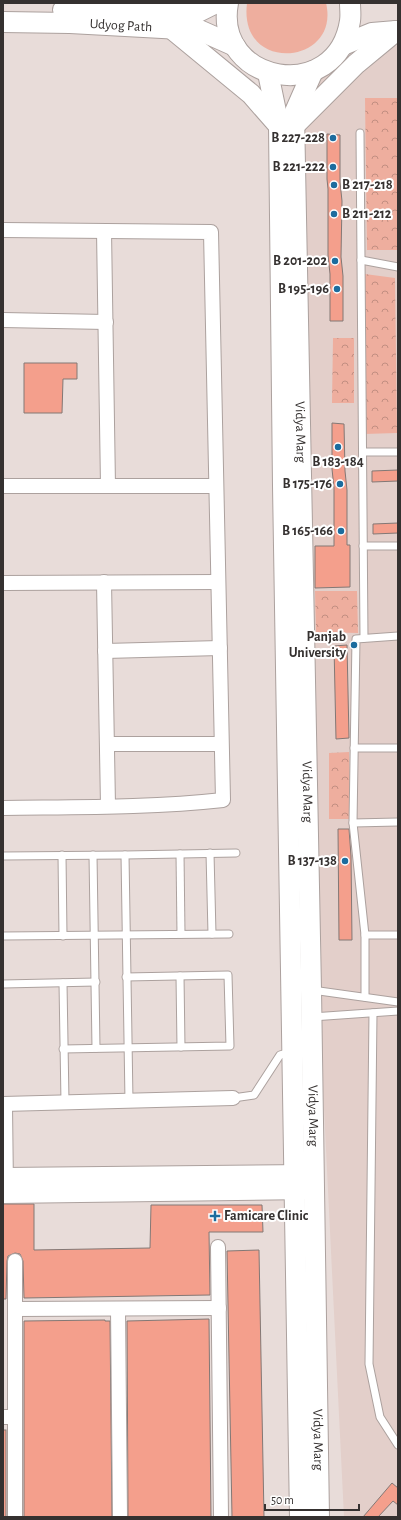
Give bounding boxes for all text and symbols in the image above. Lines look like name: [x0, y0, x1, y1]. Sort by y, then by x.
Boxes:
street label: Udyog Path: [89, 17, 153, 34]
place label: B 227-228: [271, 131, 325, 145]
marker: B 227-228: [328, 133, 338, 143]
place label: B 221-222: [273, 160, 325, 174]
marker: B 221-222: [328, 162, 338, 172]
place label: B 217-218: [342, 178, 393, 192]
marker: B 217-218: [329, 180, 339, 190]
place label: B 211-212: [342, 207, 392, 221]
marker: B 211-212: [329, 209, 339, 219]
place label: B 201-202: [273, 254, 327, 268]
marker: B 201-202: [330, 256, 340, 266]
place label: B 195-196: [278, 282, 329, 296]
marker: B 195-196: [332, 284, 342, 294]
street label: Vidya Marg: [293, 401, 308, 463]
marker: B 183-184: [333, 442, 343, 452]
place label: B 183-184: [312, 455, 364, 469]
place label: B 175-176: [283, 477, 332, 491]
marker: B 175-176: [335, 479, 345, 489]
place label: B 165-166: [282, 524, 333, 538]
marker: B 165-166: [336, 526, 346, 536]
place label: Panjab University: [289, 630, 347, 660]
marker: Panjab University: [349, 640, 359, 650]
street label: Vidya Marg: [300, 761, 315, 823]
place label: B 137-138: [287, 854, 337, 868]
marker: B 137-138: [340, 856, 350, 866]
street label: Vidya Marg: [305, 1085, 320, 1147]
place label: Famicare Clinic: [224, 1209, 309, 1223]
marker: Famicare Clinic: [209, 1210, 221, 1222]
street label: Vidya Marg: [310, 1409, 325, 1471]
scale bar: [265, 1486, 359, 1512]
text: 50 m: [271, 1494, 294, 1506]

